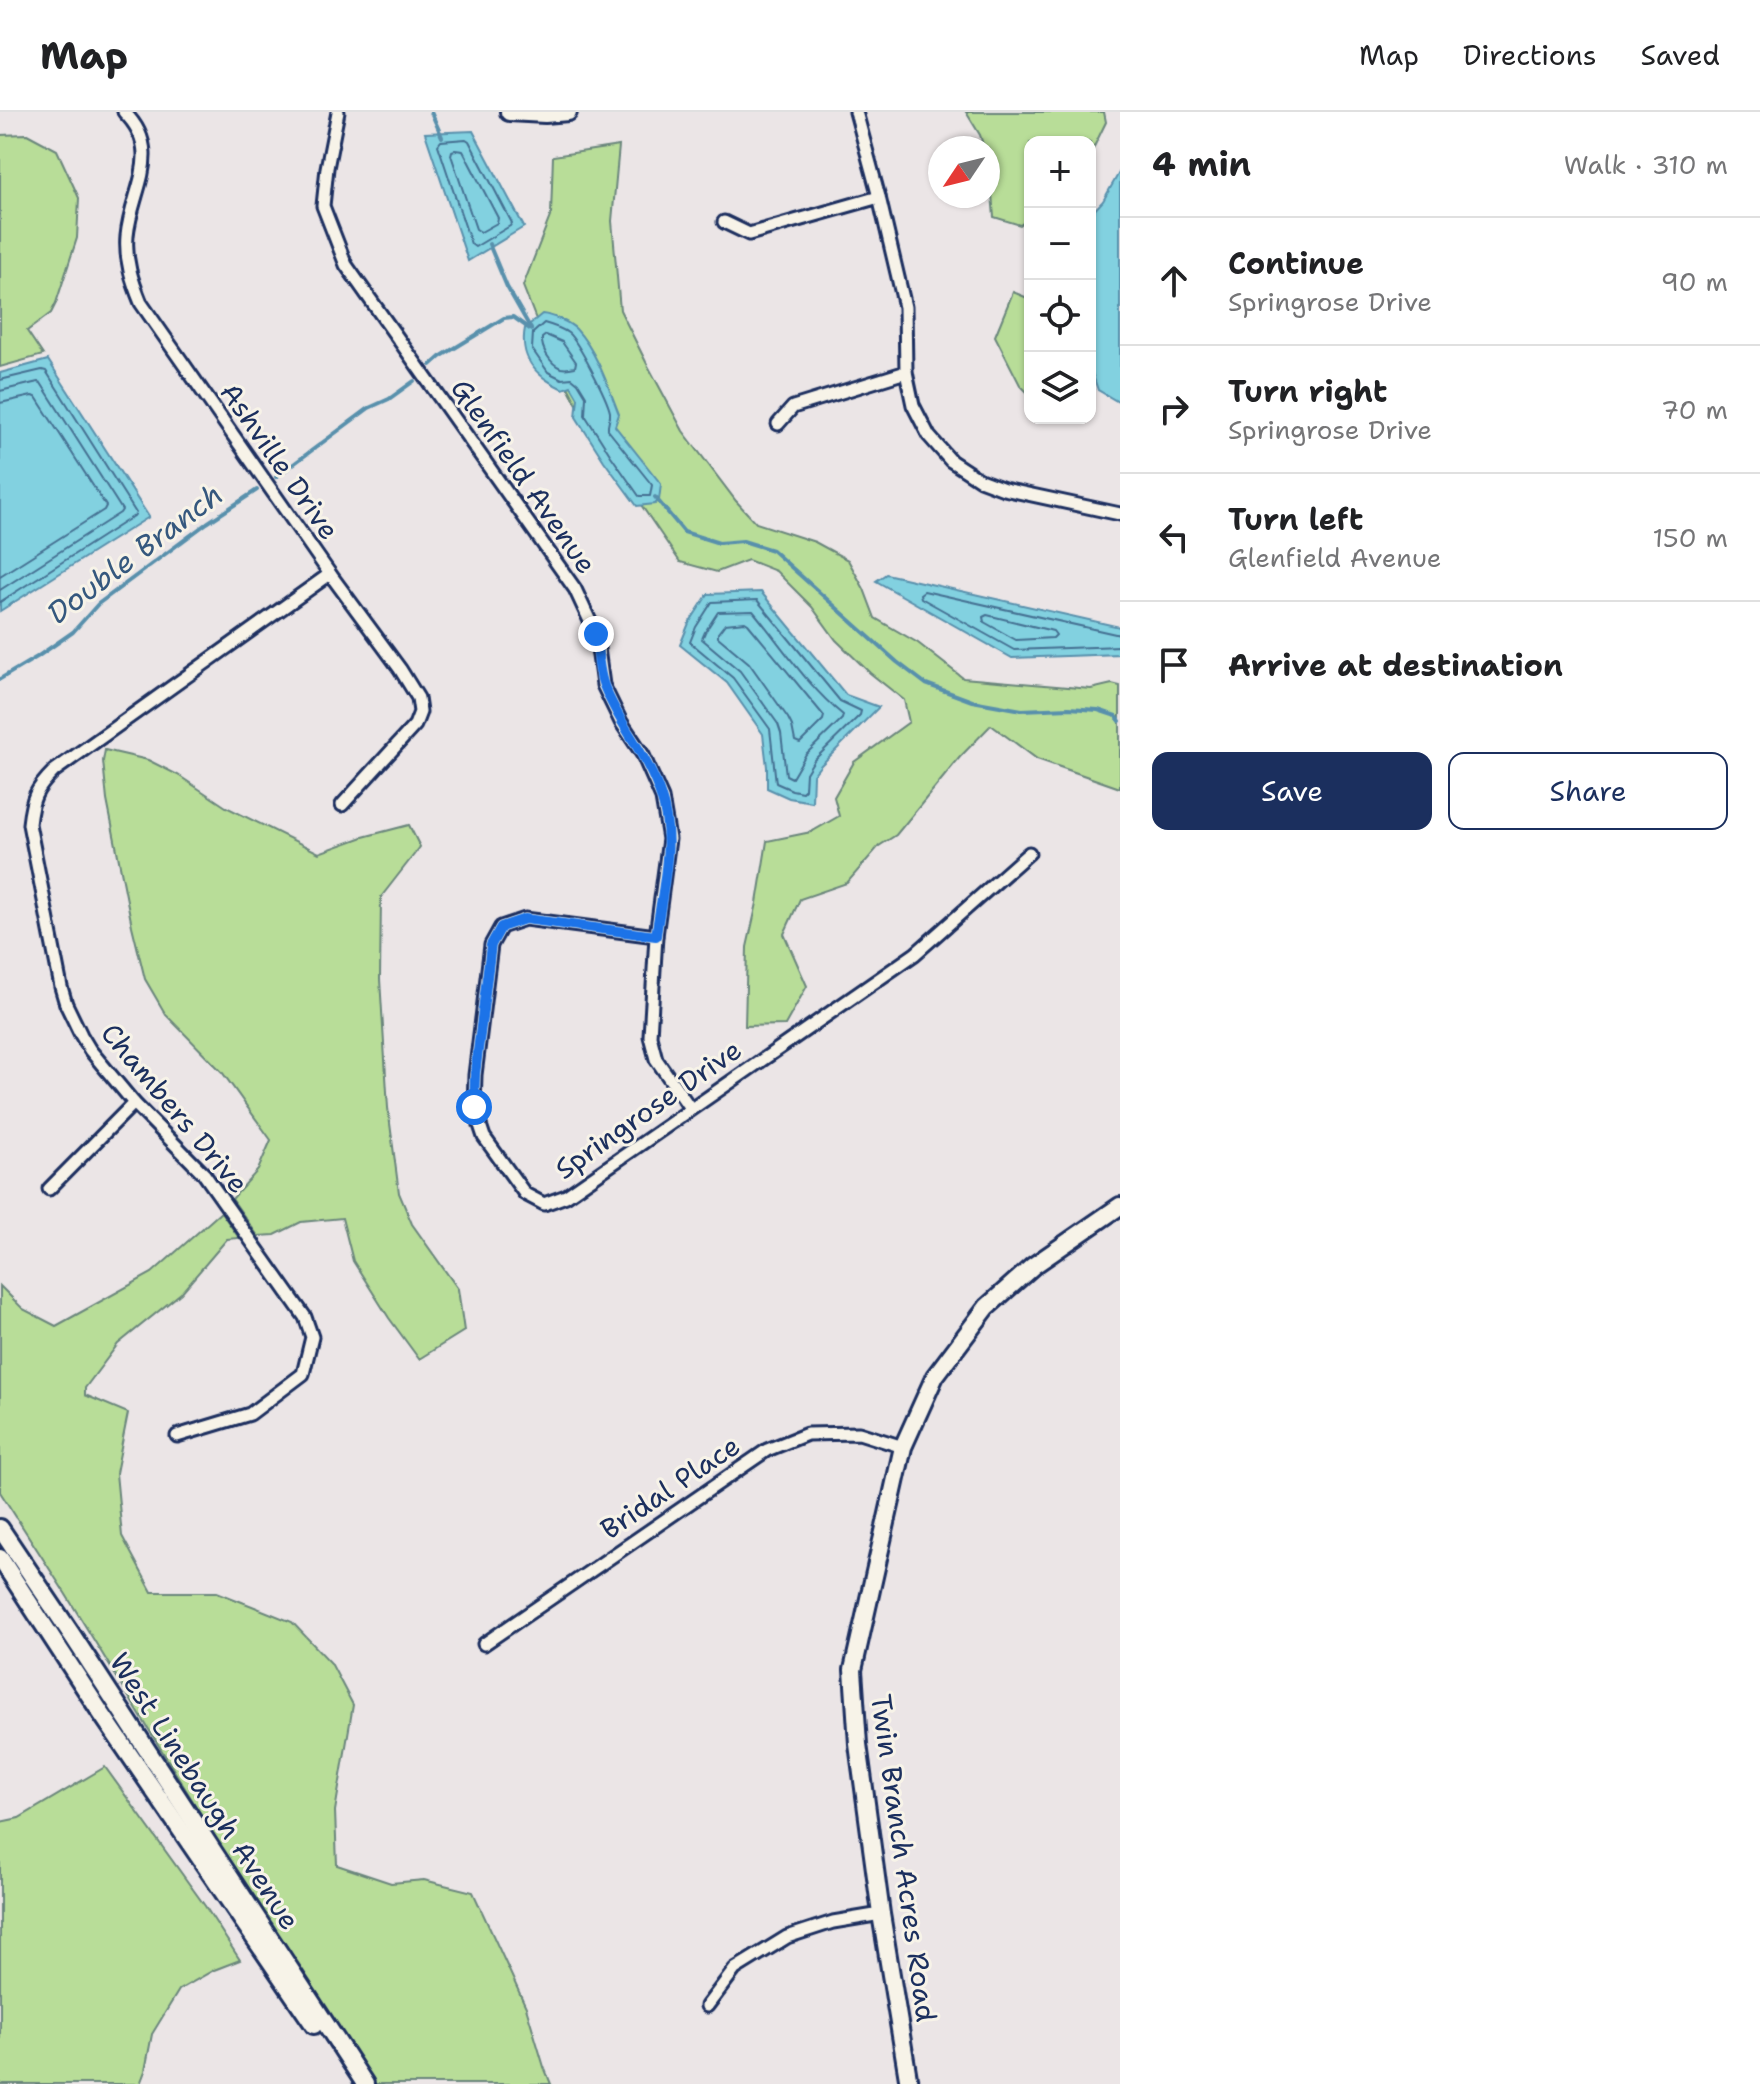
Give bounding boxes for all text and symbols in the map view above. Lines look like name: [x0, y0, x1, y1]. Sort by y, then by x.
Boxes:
text: Map: [40, 30, 128, 81]
text: Map: [1359, 36, 1419, 74]
text: Directions: [1463, 36, 1597, 74]
text: Saved: [1641, 36, 1720, 74]
north arrow: [928, 136, 1000, 208]
map controls: [1024, 136, 1096, 424]
button: +: [1024, 136, 1096, 208]
text: 4 min: [1152, 141, 1251, 187]
text: Walk · 310 m: [1564, 147, 1728, 182]
button: −: [1024, 208, 1096, 280]
text: Continue: [1228, 243, 1364, 284]
icon: ahead: [1152, 259, 1196, 303]
text: 90 m: [1661, 264, 1728, 299]
button: locate: [1024, 280, 1096, 352]
text: Springrose Drive: [1228, 284, 1432, 319]
button: layers: [1024, 352, 1096, 424]
street label: Glenfield Avenue: [442, 371, 606, 581]
text: Turn right: [1228, 371, 1387, 412]
street label: Ashville Drive: [212, 375, 348, 547]
icon: right: [1152, 387, 1196, 431]
text: 70 m: [1661, 392, 1728, 427]
text: Springrose Drive: [1228, 412, 1432, 447]
water label: Double Branch: [38, 474, 231, 633]
text: Turn left: [1228, 499, 1363, 540]
icon: left: [1152, 515, 1196, 559]
text: 150 m: [1652, 520, 1728, 555]
text: Glenfield Avenue: [1228, 540, 1442, 575]
route end: [578, 616, 614, 652]
icon: arrive: [1152, 643, 1196, 687]
text: Arrive at destination: [1228, 645, 1563, 686]
button: Save: [1152, 752, 1432, 830]
button: Share: [1448, 752, 1728, 830]
street label: Chambers Drive: [93, 1015, 257, 1201]
street label: Springrose Drive: [547, 1030, 749, 1188]
route start: [456, 1089, 492, 1125]
street label: Bridal Place: [593, 1426, 747, 1548]
street label: West Linebaugh Avenue: [101, 1645, 309, 1937]
street label: Twin Branch Acres Road: [862, 1692, 946, 2024]

